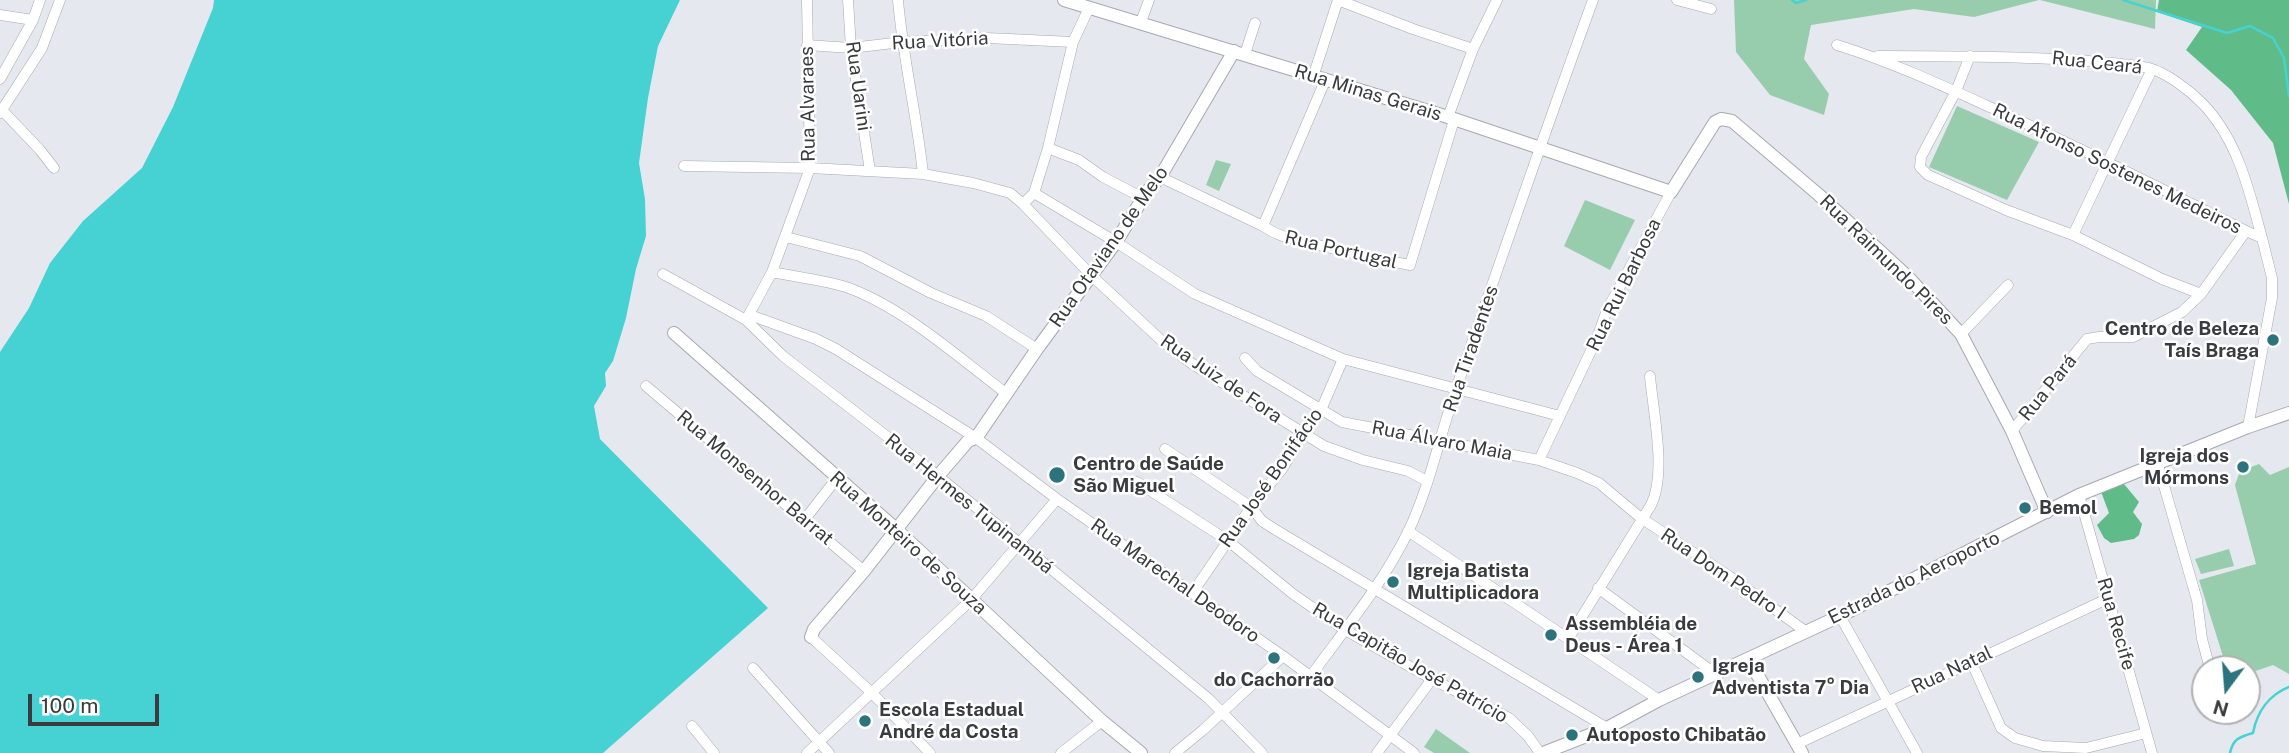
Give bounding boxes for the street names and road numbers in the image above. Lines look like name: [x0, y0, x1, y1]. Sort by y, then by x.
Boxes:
street label: Rua Vitória: [891, 27, 989, 55]
street label: Rua Uarini: [840, 40, 876, 132]
street label: Rua Alvaraes: [796, 46, 820, 162]
street label: Rua Ceará: [2051, 47, 2143, 79]
street label: Rua Minas Gerais: [1292, 60, 1444, 126]
street label: Rua Afonso Sostenes Medeiros: [1989, 99, 2245, 239]
street label: Rua Otaviano de Melo: [1045, 162, 1173, 332]
street label: Rua Raimundo Pires: [1815, 190, 1957, 330]
street label: Rua Rui Barbosa: [1582, 215, 1666, 355]
street label: Rua Portugal: [1283, 226, 1399, 274]
street label: Rua Tiradentes: [1439, 283, 1503, 415]
street label: Rua Juiz de Fora: [1156, 330, 1286, 428]
street label: Rua Pará: [2014, 350, 2082, 426]
street label: Rua José Bonifácio: [1214, 404, 1328, 552]
street label: Rua Monsenhor Barrat: [672, 406, 838, 550]
street label: Rua Álvaro Maia: [1370, 416, 1514, 466]
street label: Rua Hermes Tupinambá: [880, 429, 1058, 579]
street label: Rua Monteiro de Souza: [825, 467, 991, 619]
street label: Rua Marechal Deodoro: [1086, 514, 1264, 648]
street label: Rua Dom Pedro I: [1656, 524, 1790, 624]
street label: Estrada do Aeroporto: [1824, 526, 2004, 630]
street label: Rua Recife: [2092, 575, 2140, 673]
street label: Rua Capitão José Patrício: [1308, 598, 1512, 728]
street label: Rua Natal: [1908, 641, 1996, 699]

